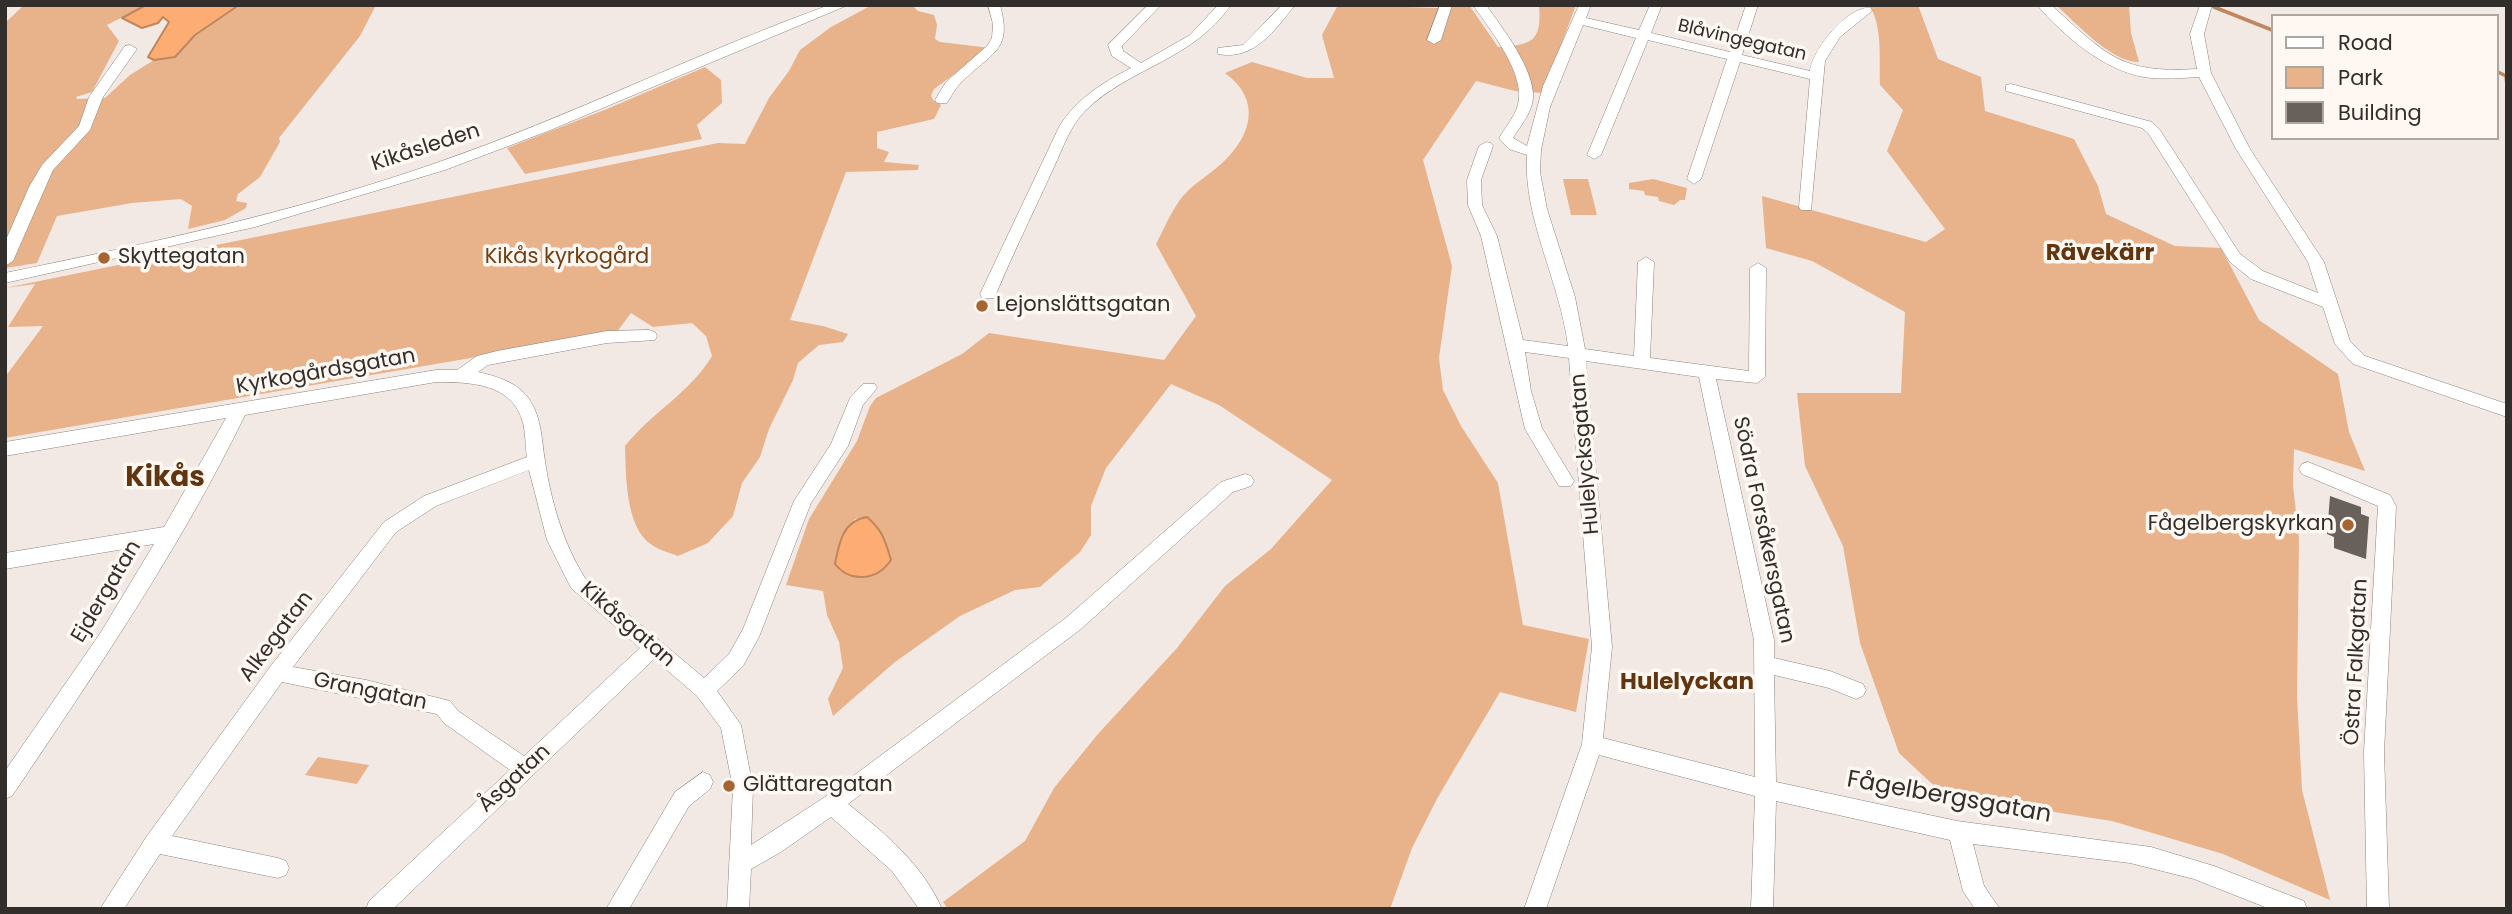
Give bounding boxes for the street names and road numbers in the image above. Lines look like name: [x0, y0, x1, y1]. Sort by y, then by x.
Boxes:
street label: Blåvingegatan: [1675, 16, 1809, 66]
street label: Kikåsleden: [369, 119, 483, 177]
street label: Kyrkogårdsgatan: [234, 344, 418, 400]
street label: Hulelycksgatan: [1566, 373, 1606, 535]
street label: Södra Forsåkersgatan: [1727, 414, 1799, 646]
street label: Ejdergatan: [67, 536, 147, 648]
street label: Kikåsgatan: [574, 577, 680, 673]
street label: Östra Falkgatan: [2340, 578, 2374, 746]
street label: Alkegatan: [235, 587, 319, 687]
street label: Grangatan: [311, 668, 429, 716]
street label: Åsgatan: [474, 740, 556, 818]
street label: Fågelbergsgatan: [1845, 766, 2053, 830]

